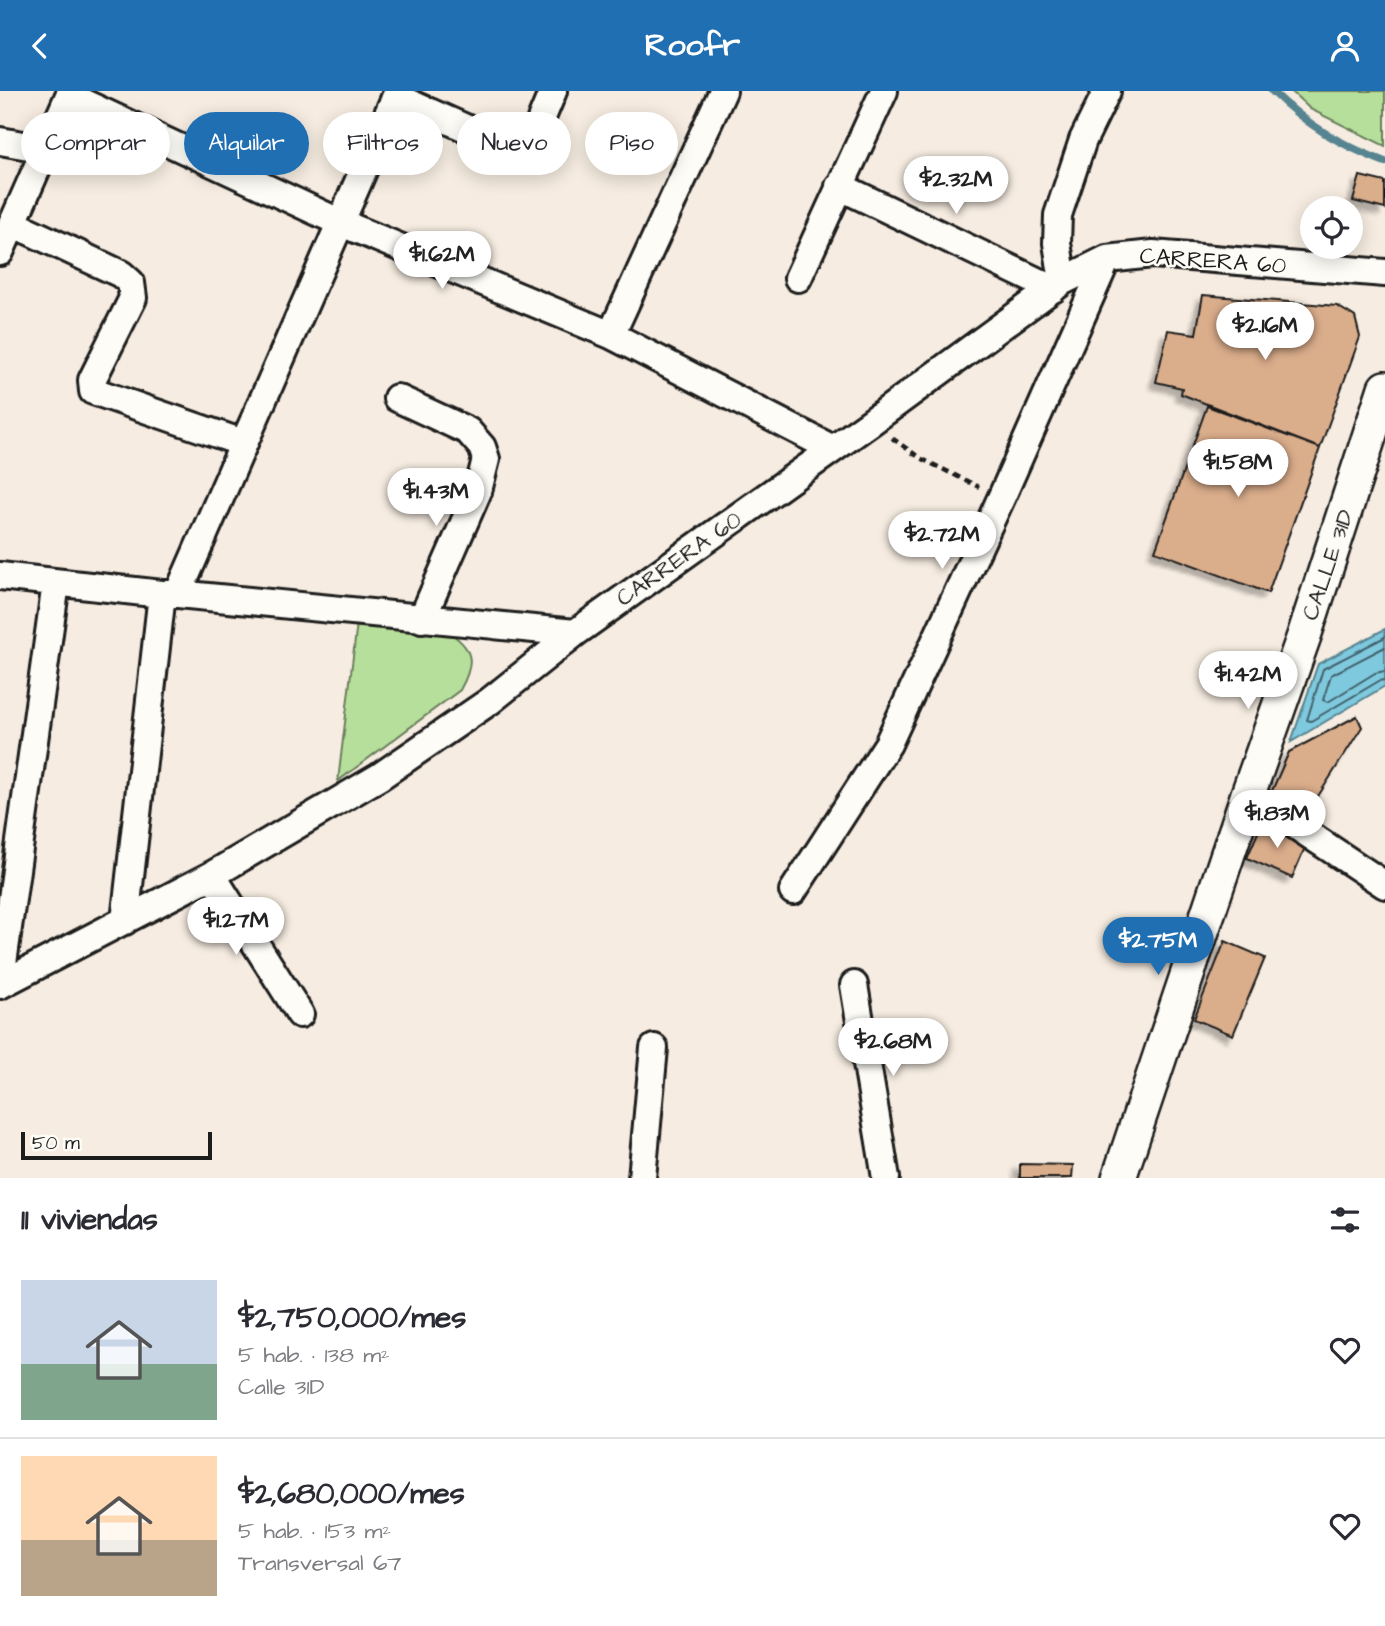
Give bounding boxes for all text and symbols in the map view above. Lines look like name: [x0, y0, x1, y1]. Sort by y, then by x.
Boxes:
text: Roofr: [645, 23, 740, 68]
icon: back: [21, 27, 59, 65]
icon: person: [1326, 27, 1364, 65]
chip: Comprar: [21, 112, 170, 175]
chip: Alquilar: [184, 112, 309, 175]
chip: Filtros: [323, 112, 443, 175]
chip: Nuevo: [457, 112, 571, 175]
chip: Piso: [585, 112, 678, 175]
pin: $2.32M: [899, 157, 1013, 216]
text: $2.32M: [919, 163, 993, 195]
map controls: [1300, 196, 1363, 259]
button: locate: [1300, 196, 1363, 259]
pin: $1.62M: [385, 231, 499, 291]
text: $1.62M: [409, 238, 475, 270]
street label: CARRERA 60: [1139, 240, 1287, 282]
pin: $2.16M: [1208, 303, 1322, 362]
text: $2.16M: [1232, 309, 1298, 341]
pin: $1.58M: [1181, 439, 1295, 499]
text: $1.58M: [1203, 446, 1273, 478]
pin: $1.43M: [379, 469, 493, 528]
text: $1.43M: [403, 475, 469, 507]
street label: CARRERA 60: [610, 504, 748, 614]
street label: CALLE 31D: [1294, 505, 1362, 625]
pin: $2.72M: [885, 511, 999, 571]
text: $2.72M: [904, 518, 980, 550]
pin: $1.42M: [1191, 651, 1305, 711]
text: $1.42M: [1215, 658, 1281, 690]
pin: $1.83M: [1220, 791, 1334, 850]
text: $1.83M: [1245, 797, 1309, 829]
pin: $1.27M: [179, 897, 293, 957]
text: $1.27M: [203, 904, 269, 936]
pin: $2.75M: [1101, 917, 1215, 977]
text: $2.75M: [1119, 924, 1197, 956]
pin: $2.68M: [836, 1019, 950, 1078]
text: $2.68M: [854, 1025, 932, 1057]
scale bar: [21, 1129, 212, 1161]
text: 50 m: [32, 1130, 80, 1157]
text: 11 viviendas: [21, 1199, 158, 1241]
icon: filters: [1326, 1201, 1364, 1239]
text: $2,750,000/mes: [238, 1297, 466, 1339]
icon: home: [77, 1308, 161, 1392]
icon: heart: [1326, 1331, 1364, 1369]
text: 5 hab. · 138 m²: [238, 1339, 390, 1371]
text: Calle 31D: [238, 1371, 324, 1403]
text: $2,680,000/mes: [238, 1473, 465, 1515]
icon: home: [77, 1484, 161, 1568]
icon: heart: [1326, 1507, 1364, 1545]
text: 5 hab. · 153 m²: [238, 1515, 391, 1547]
text: Transversal 67: [238, 1547, 401, 1579]

